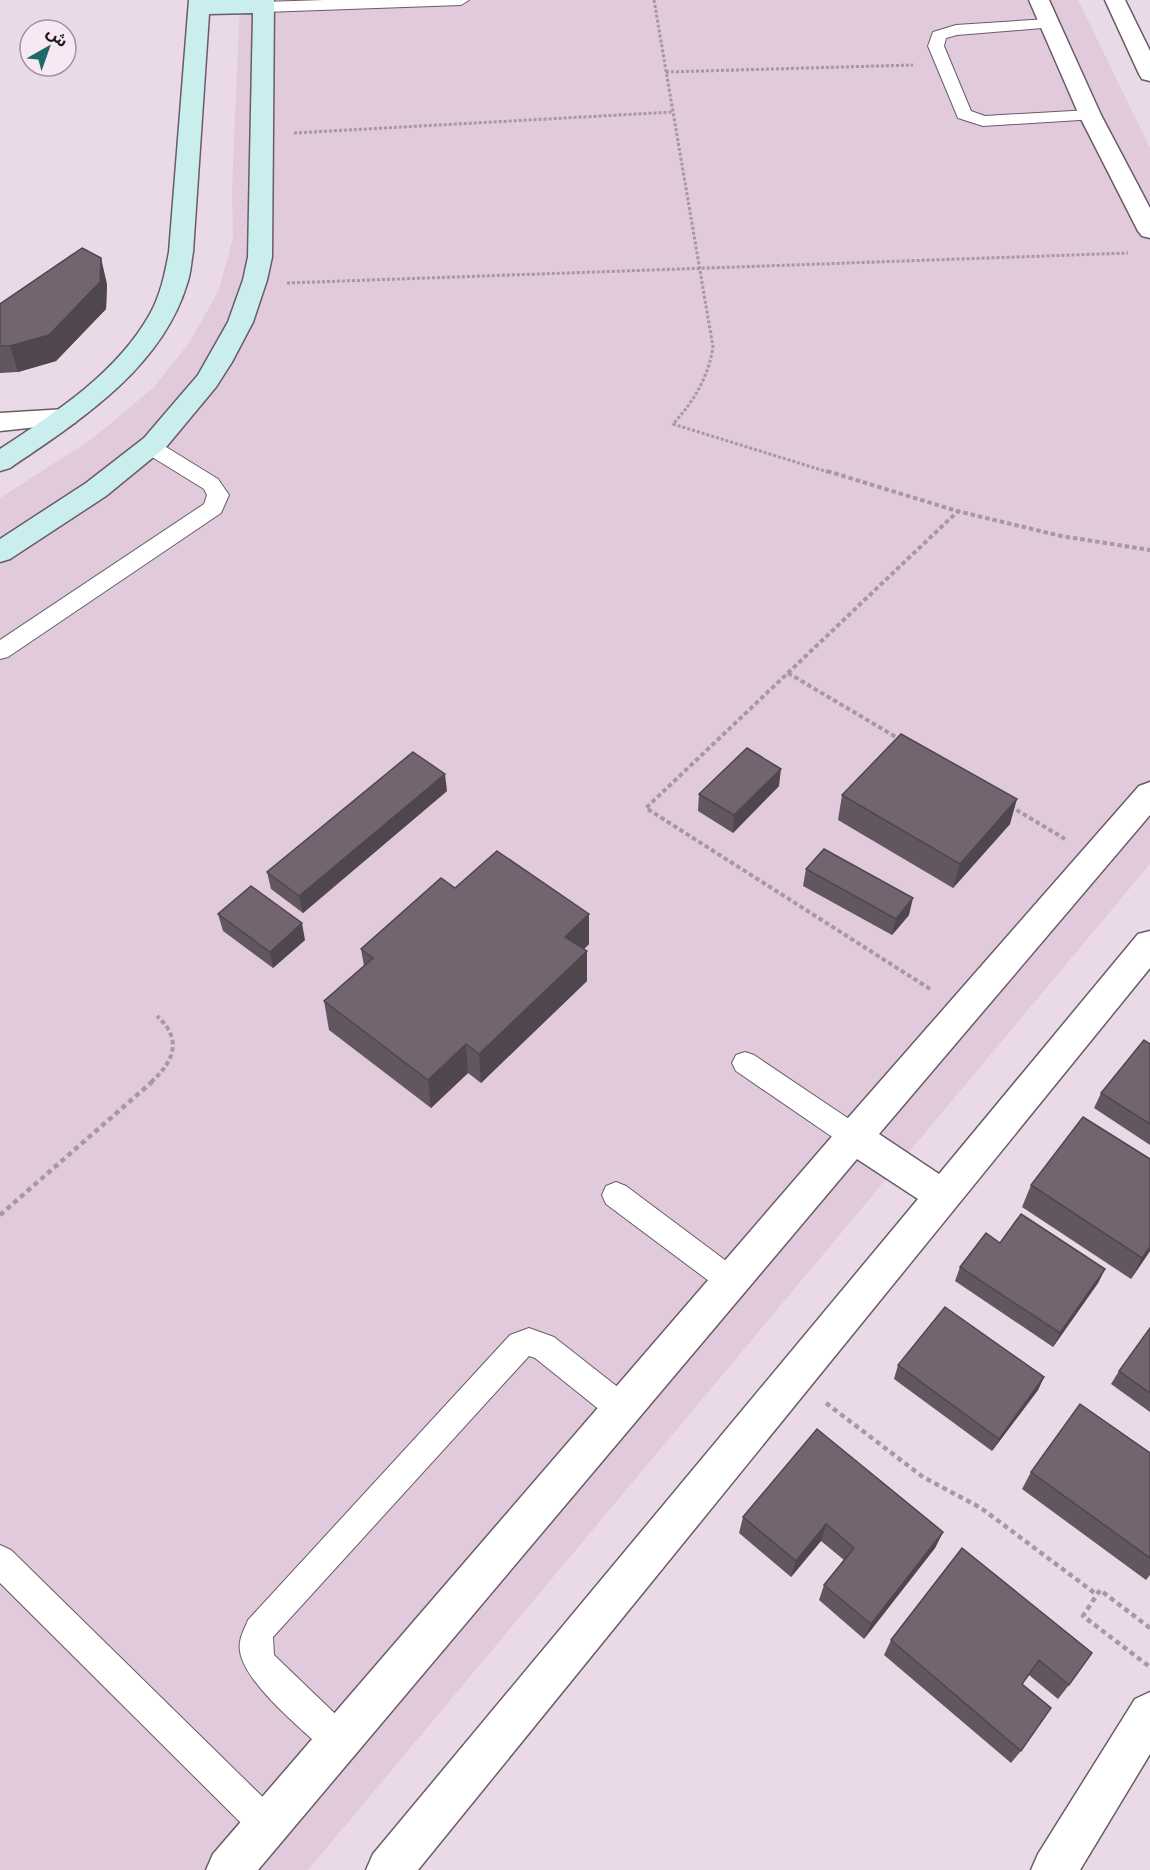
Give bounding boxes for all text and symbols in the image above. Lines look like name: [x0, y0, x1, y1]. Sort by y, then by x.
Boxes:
north arrow: [18, 18, 78, 78]
text: ش: [42, 20, 74, 53]

